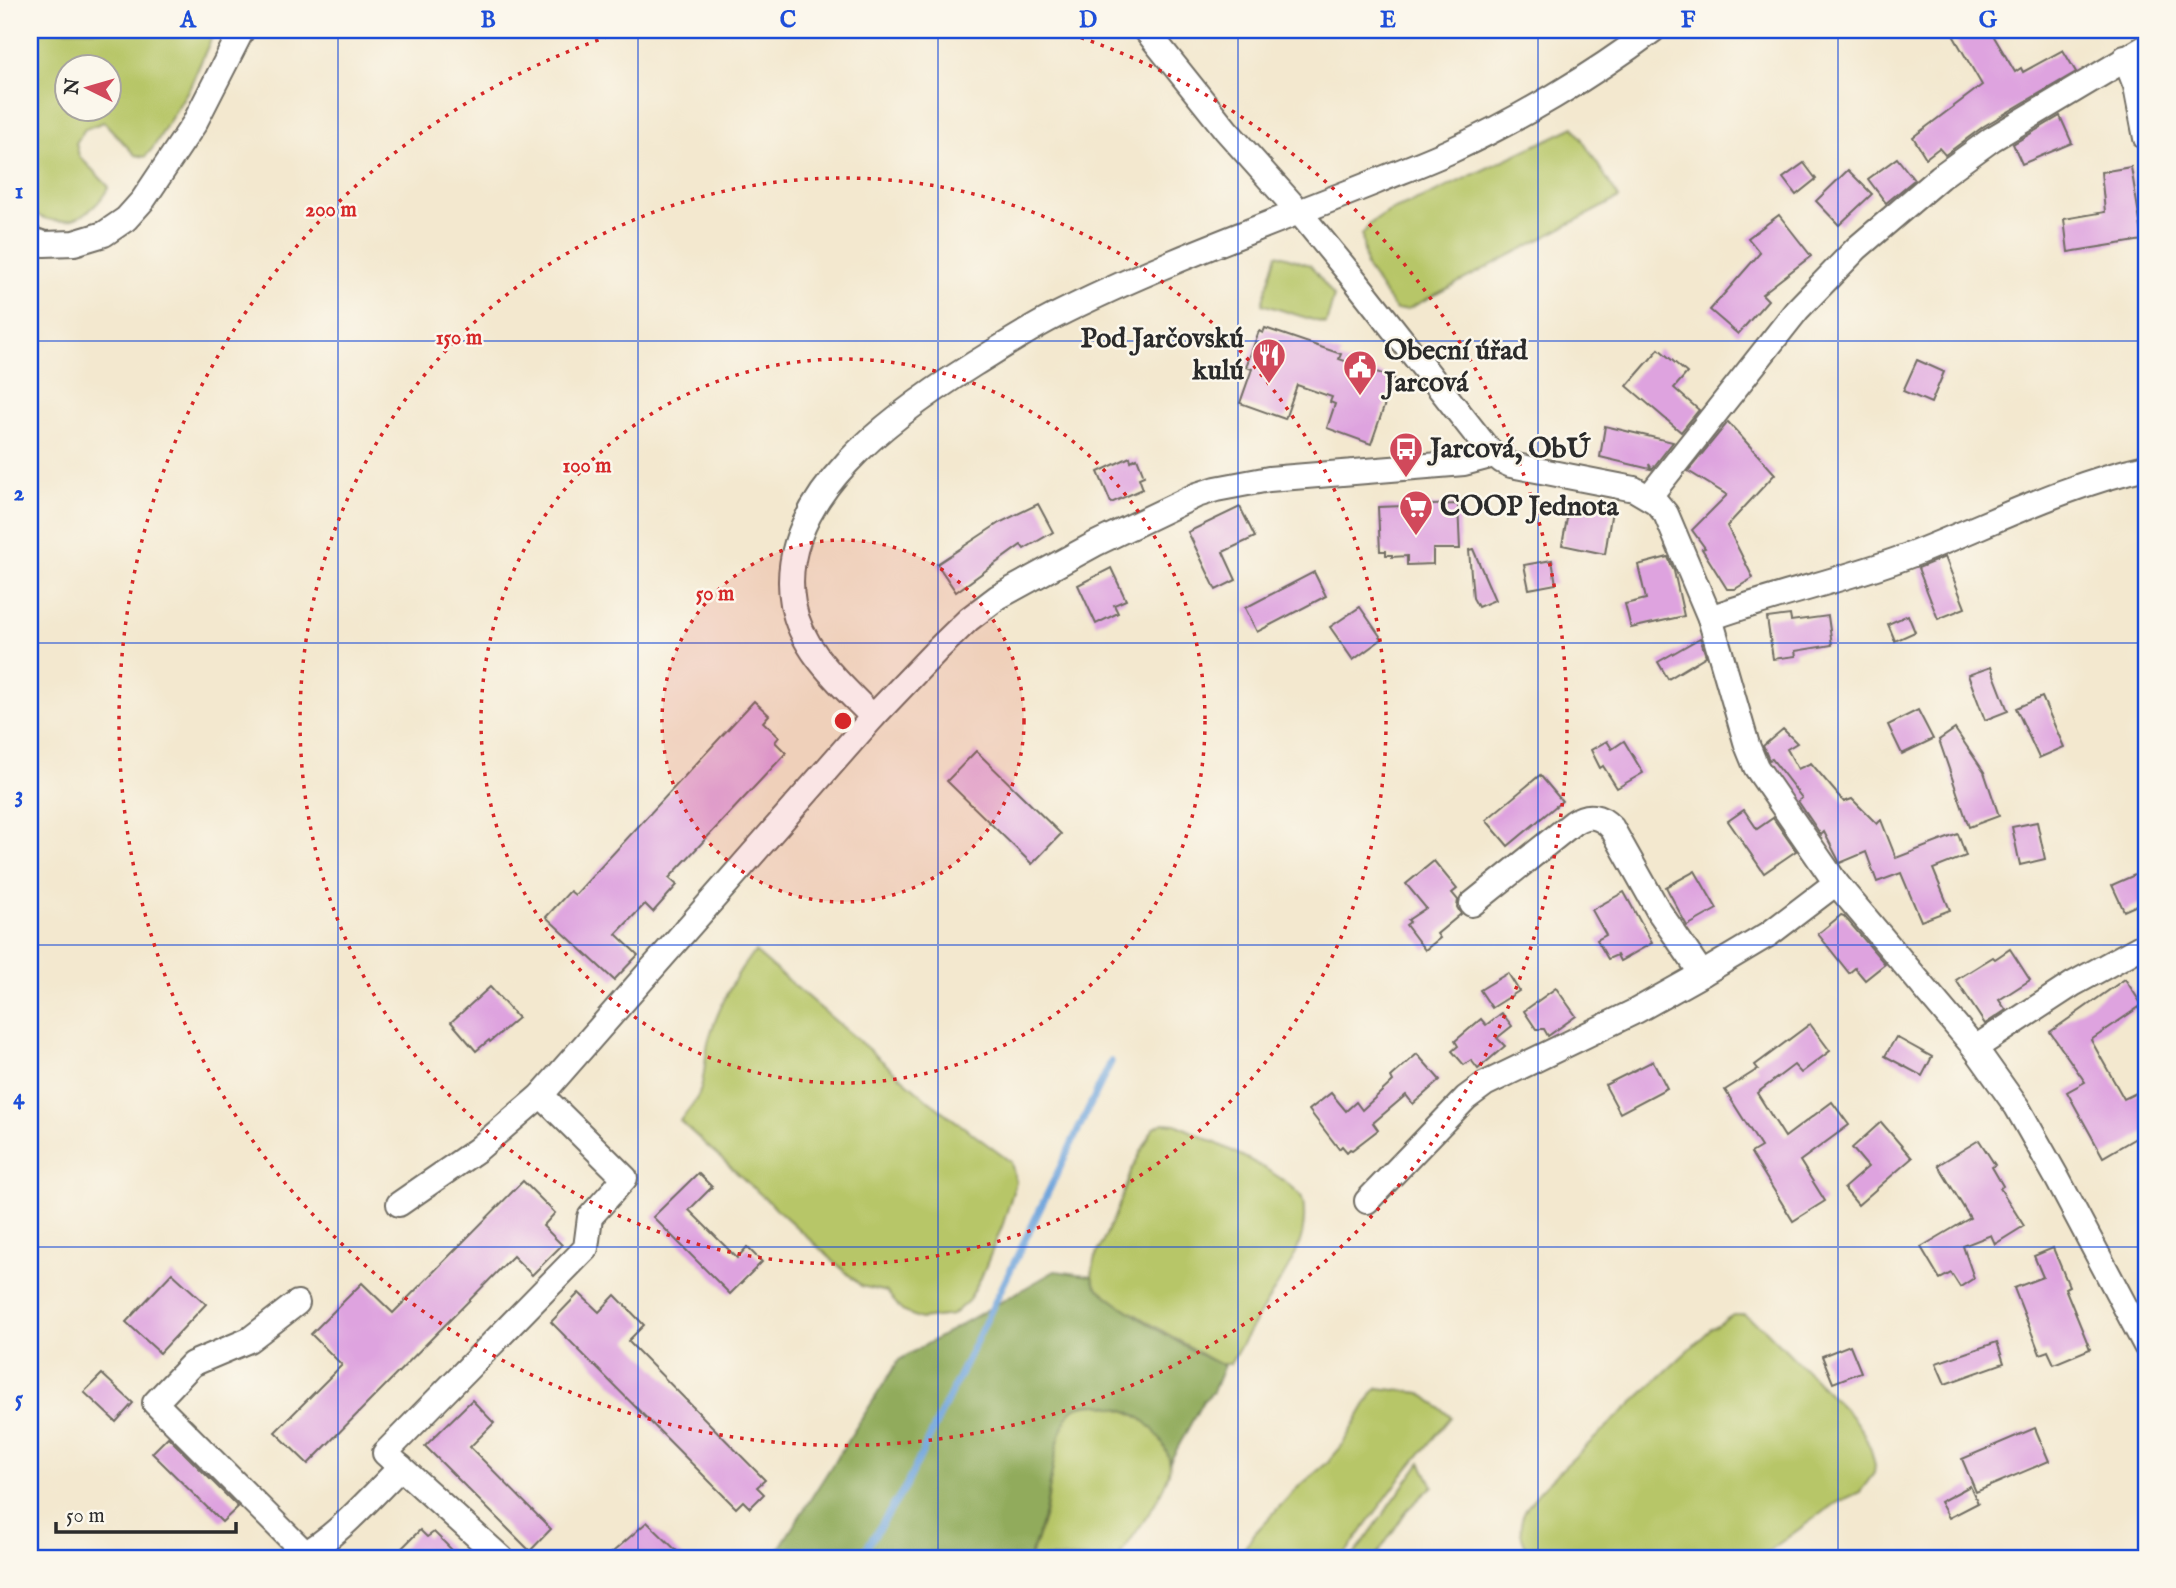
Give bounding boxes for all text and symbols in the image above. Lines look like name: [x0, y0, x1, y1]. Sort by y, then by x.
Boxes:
text: A: [179, 6, 197, 35]
text: B: [480, 6, 496, 35]
text: C: [780, 6, 797, 35]
text: D: [1079, 6, 1097, 35]
text: E: [1380, 6, 1396, 35]
text: F: [1681, 6, 1696, 35]
text: G: [1979, 6, 1998, 35]
north arrow: [52, 52, 122, 122]
text: N: [60, 77, 86, 97]
text: 1: [15, 177, 23, 206]
text: 200 m: [305, 197, 357, 224]
place label: Pod Jarčovskú kulú: [1081, 322, 1244, 389]
text: 150 m: [436, 325, 483, 352]
place label: Obecní úřad Jarcová: [1380, 334, 1528, 401]
restaurant icon: Pod Jarčovskú kulú: [1250, 336, 1288, 385]
public building icon: Obecní úřad Jarcová: [1341, 348, 1379, 397]
bus stop icon: Jarcová, ObÚ: [1387, 430, 1425, 479]
place label: Jarcová, ObÚ: [1426, 432, 1592, 467]
text: 100 m: [562, 453, 612, 480]
text: 2: [14, 479, 25, 508]
supermarket icon: COOP Jednota: [1397, 488, 1435, 537]
place label: COOP Jednota: [1440, 490, 1620, 525]
text: 50 m: [696, 581, 735, 608]
centre of rings: [831, 709, 855, 733]
text: 3: [15, 781, 23, 810]
text: 4: [13, 1083, 25, 1112]
text: 5: [15, 1385, 24, 1414]
scale bar: [56, 1490, 236, 1534]
text: 50 m: [66, 1503, 105, 1530]

